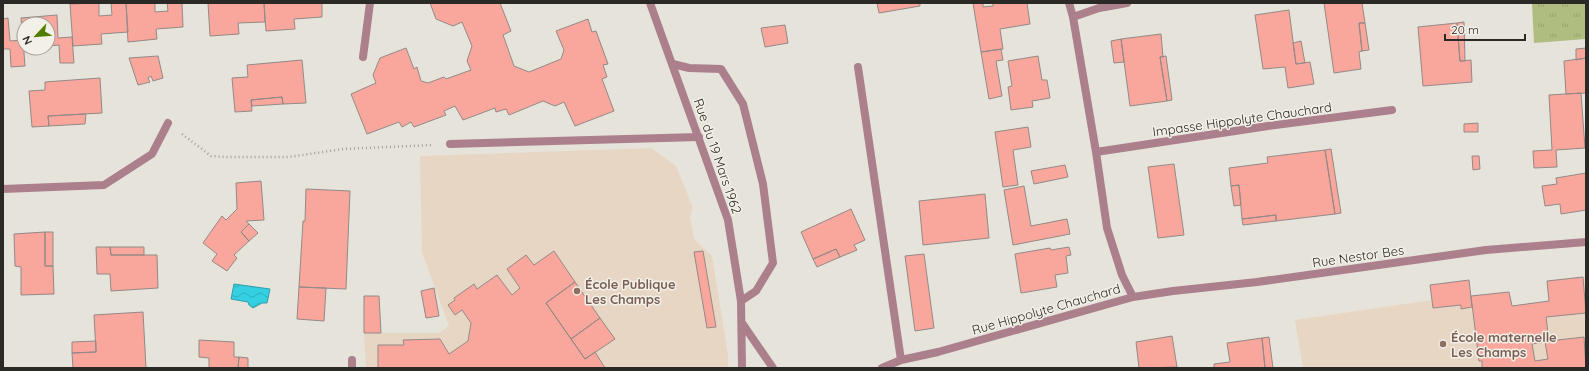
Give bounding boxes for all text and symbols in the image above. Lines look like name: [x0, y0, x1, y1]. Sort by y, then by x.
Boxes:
north arrow: [16, 16, 56, 56]
scale bar: [1445, 16, 1525, 42]
text: 20 m: [1451, 22, 1479, 37]
text: N: [19, 34, 35, 47]
street label: Rue du 19 Mars 1962: [691, 96, 745, 216]
street label: Impasse Hippolyte Chauchard: [1151, 99, 1333, 139]
street label: Rue Nestor Bes: [1311, 242, 1405, 270]
place label: École Publique Les Champs: [585, 276, 676, 307]
street label: Rue Hippolyte Chauchard: [970, 280, 1122, 338]
marker: École Publique Les Champs: [572, 286, 582, 296]
place label: École maternelle Les Champs: [1451, 329, 1557, 360]
marker: École maternelle Les Champs: [1438, 339, 1448, 349]

